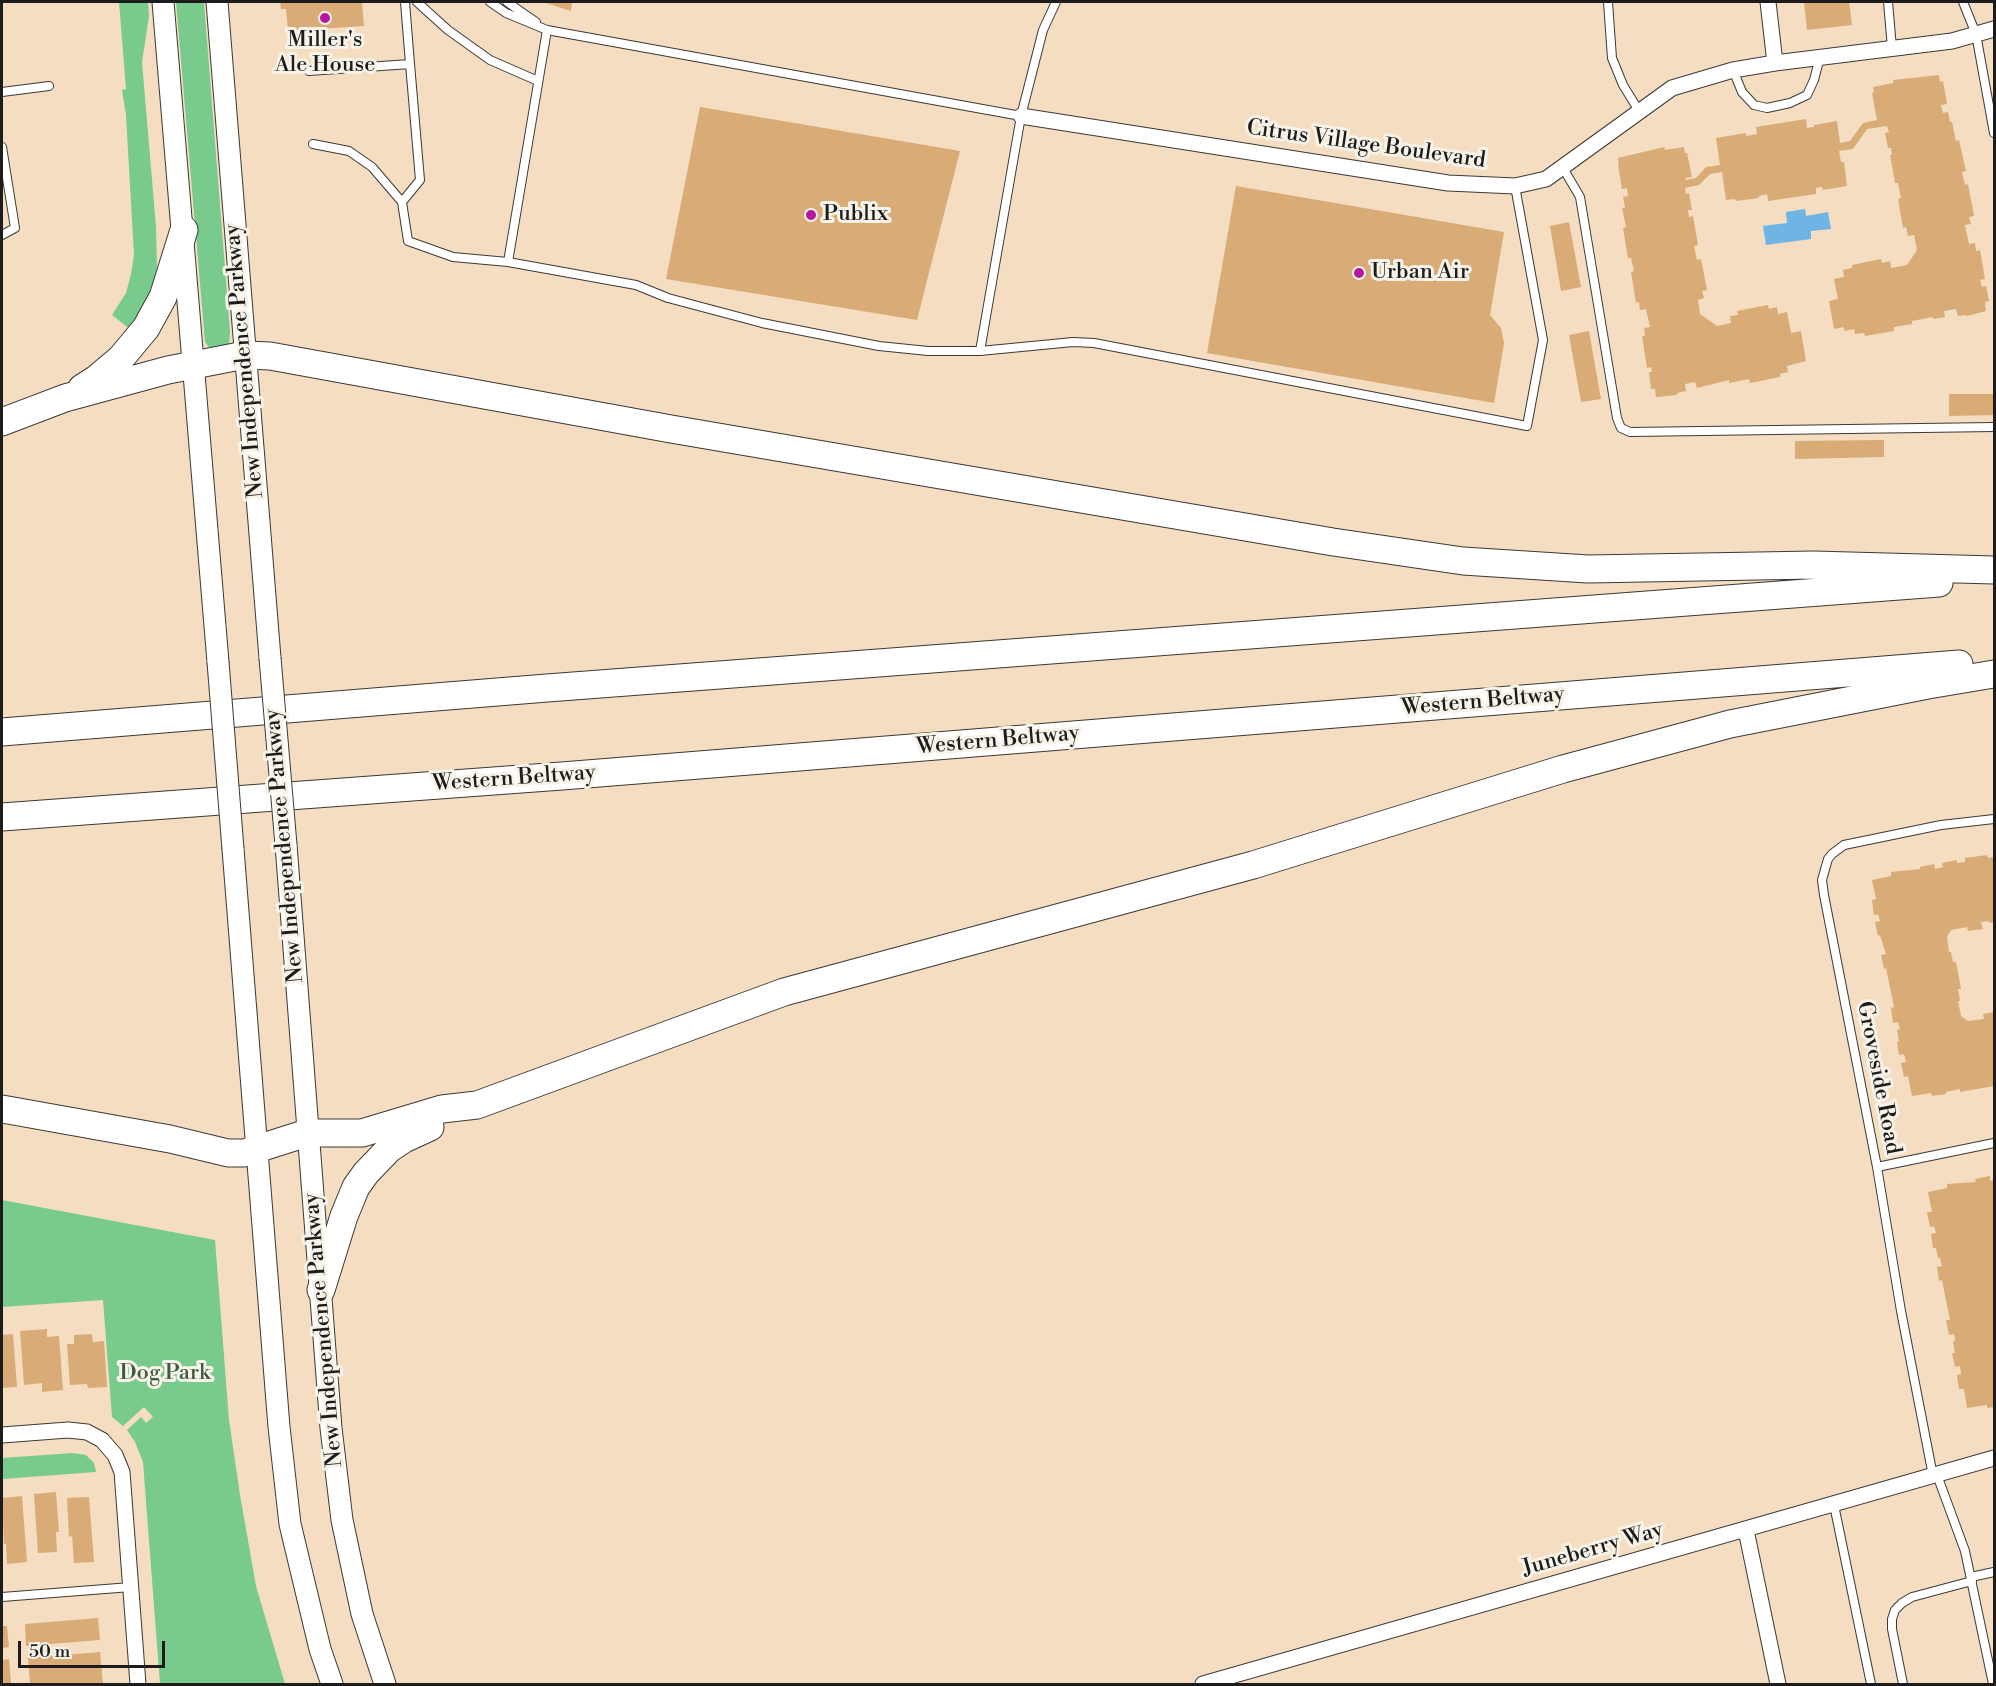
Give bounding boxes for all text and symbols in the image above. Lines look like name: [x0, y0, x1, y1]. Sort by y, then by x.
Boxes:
marker: Miller's Ale House: [318, 11, 332, 25]
place label: Miller's Ale House: [275, 28, 375, 80]
street label: Citrus Village Boulevard: [1245, 115, 1487, 175]
place label: Publix: [823, 202, 888, 228]
marker: Publix: [804, 208, 818, 222]
street label: New Independence Parkway: [220, 223, 270, 499]
place label: Urban Air: [1371, 260, 1469, 286]
marker: Urban Air: [1352, 266, 1366, 280]
street label: Western Beltway: [1400, 682, 1566, 722]
street label: New Independence Parkway: [260, 708, 310, 984]
street label: Western Beltway: [915, 721, 1081, 761]
street label: Western Beltway: [432, 760, 596, 798]
street label: Groveside Road: [1850, 999, 1906, 1157]
street label: New Independence Parkway: [299, 1192, 349, 1468]
park label: Dog Park: [119, 1361, 211, 1387]
street label: Juneberry Way: [1519, 1517, 1667, 1583]
scale bar: [21, 1629, 168, 1667]
text: 50 m: [29, 1640, 70, 1663]

